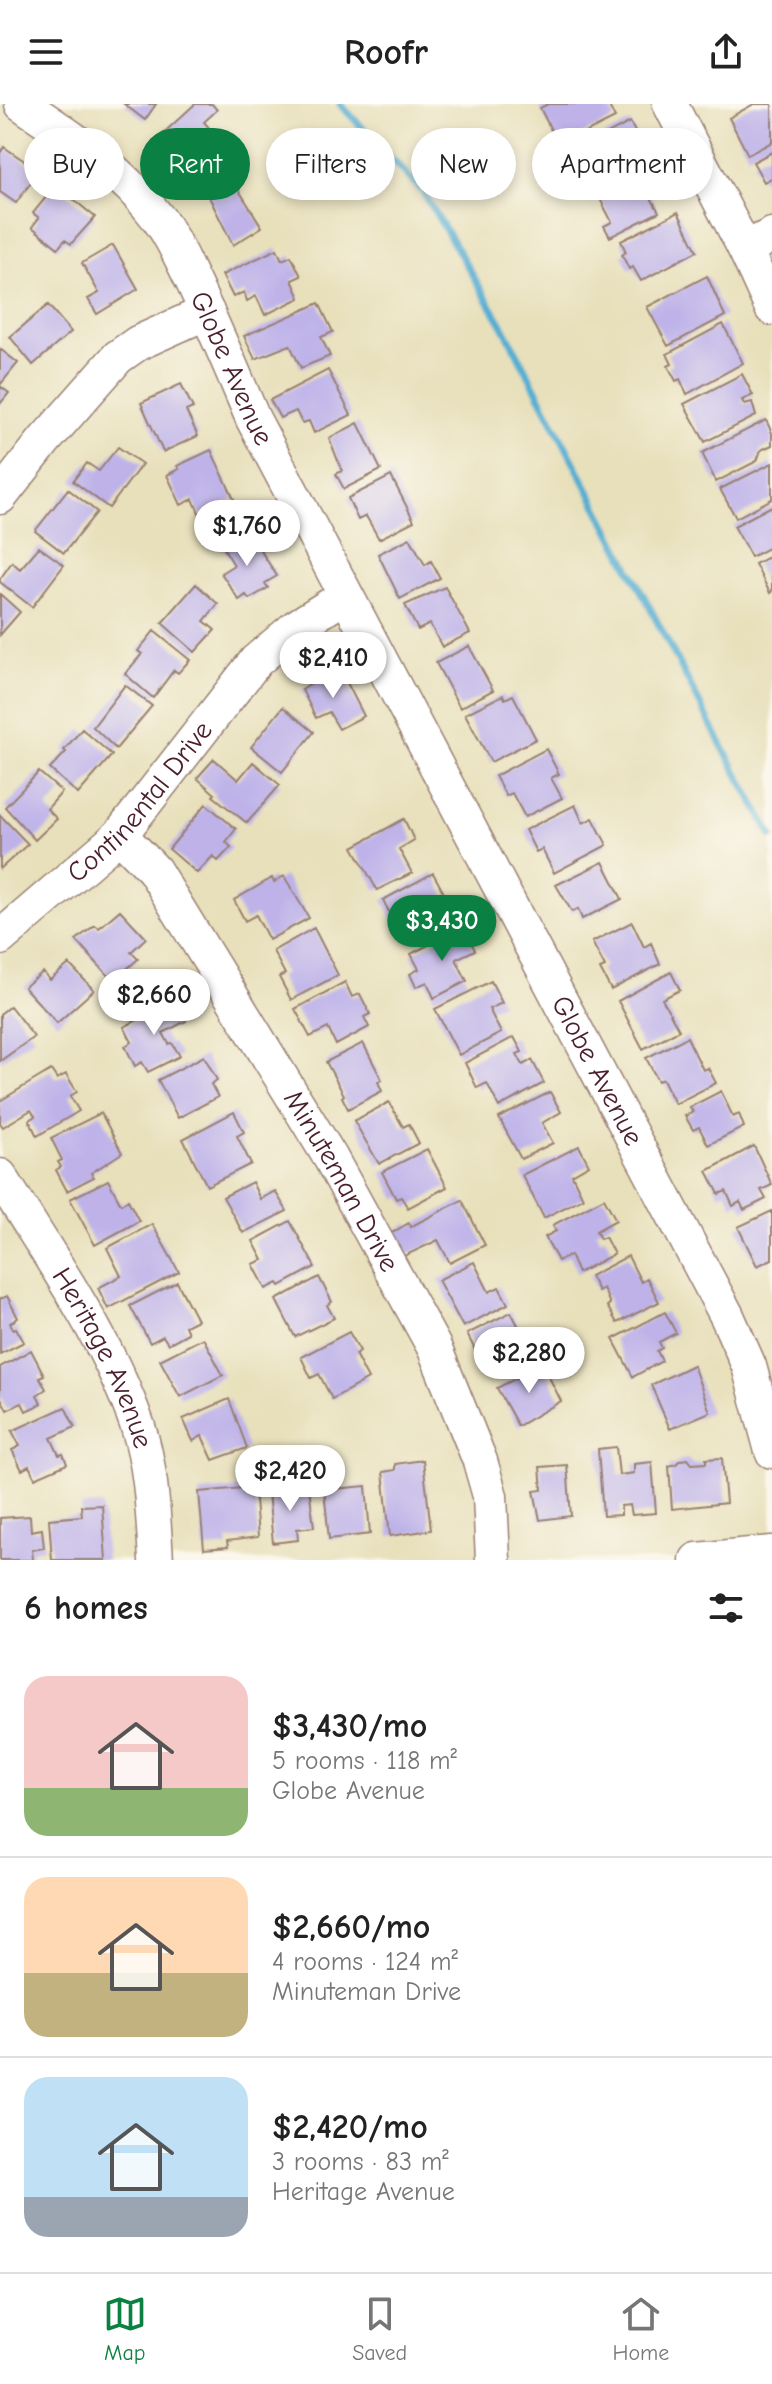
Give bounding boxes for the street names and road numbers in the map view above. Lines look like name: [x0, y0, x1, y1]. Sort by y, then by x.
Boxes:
street label: Globe Avenue: [184, 286, 280, 451]
street label: Continental Drive: [61, 715, 219, 889]
street label: Globe Avenue: [545, 990, 650, 1151]
street label: Minuteman Drive: [277, 1084, 406, 1277]
street label: Heritage Avenue: [46, 1262, 159, 1452]

